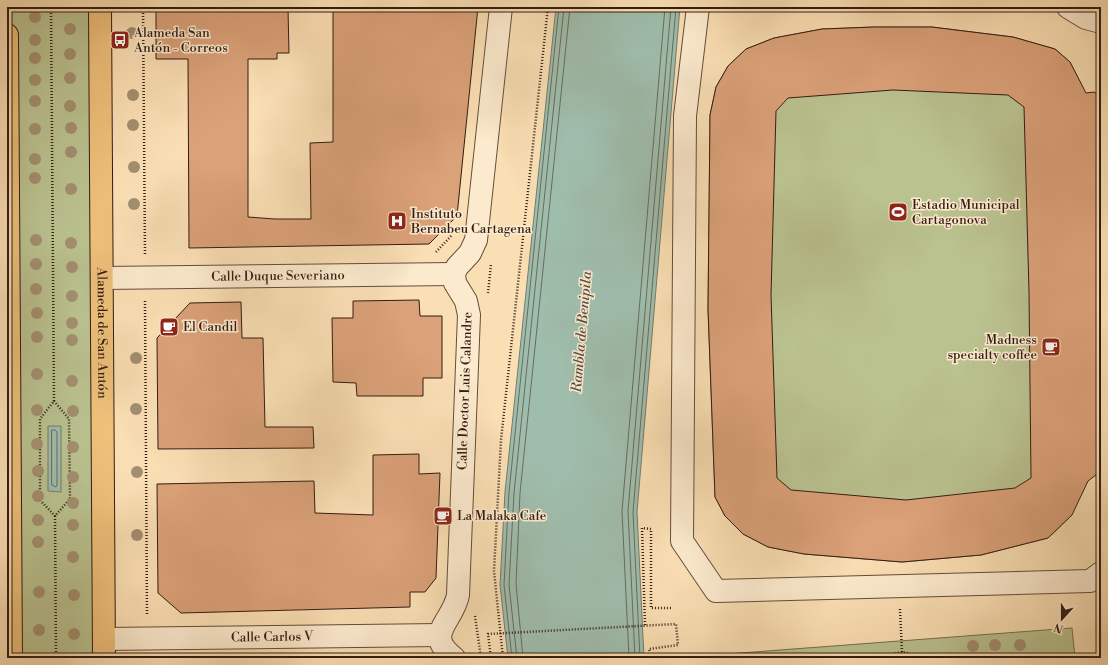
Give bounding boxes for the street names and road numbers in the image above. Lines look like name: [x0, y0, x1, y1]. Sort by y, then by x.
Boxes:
street label: Alameda de San Antón: [94, 266, 110, 399]
street label: Calle Duque Severiano: [211, 267, 345, 285]
street label: Calle Doctor Luis Calandre: [454, 311, 476, 470]
street label: Calle Carlos V: [231, 629, 314, 645]

